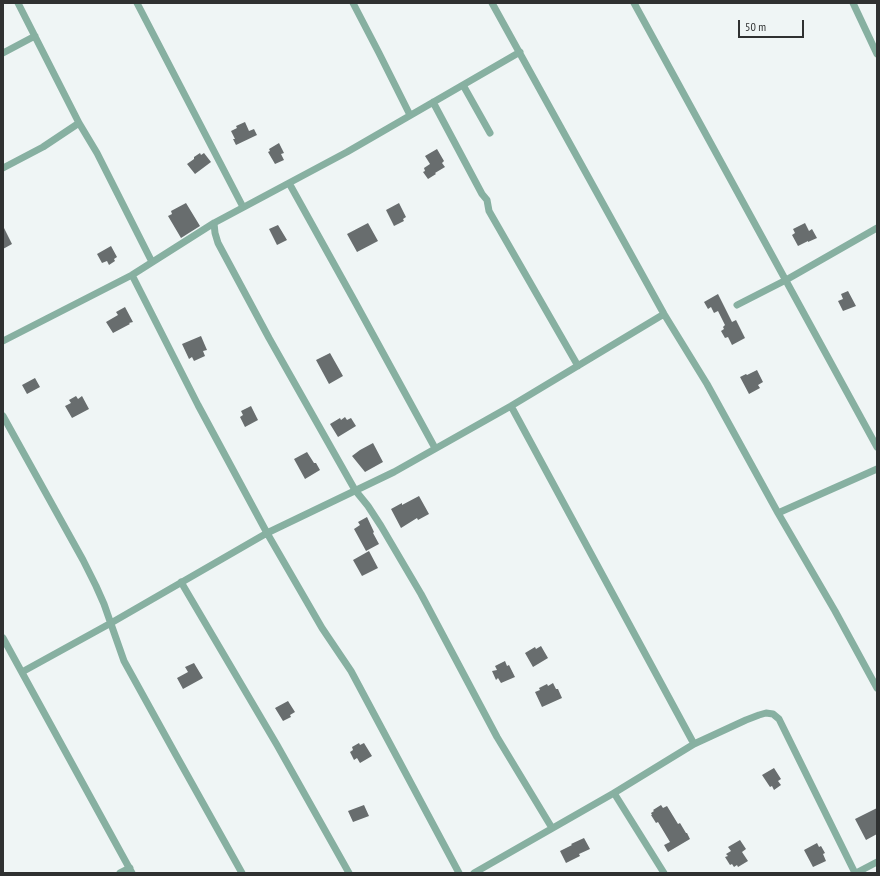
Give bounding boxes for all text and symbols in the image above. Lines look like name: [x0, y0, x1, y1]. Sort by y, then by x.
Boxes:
scale bar: [740, 12, 806, 38]
text: 50 m: [745, 19, 766, 34]

